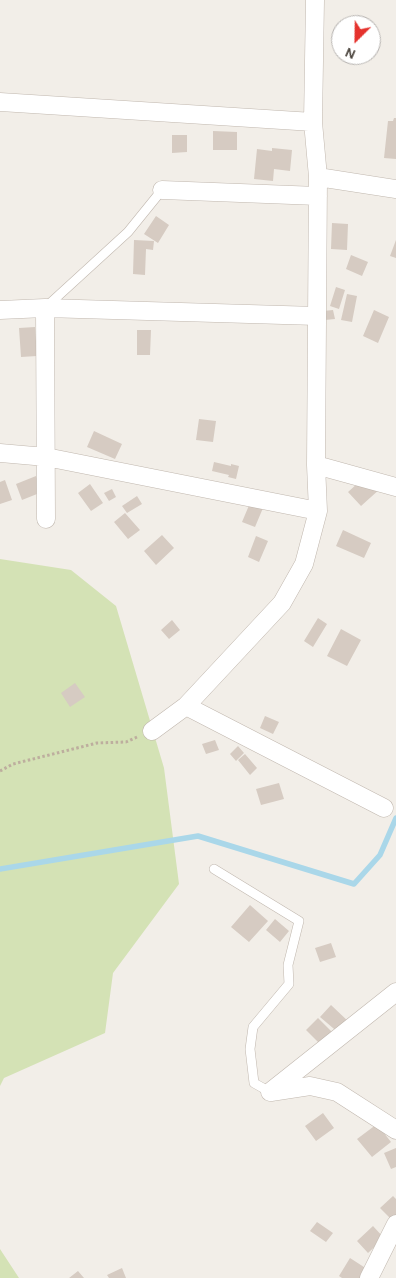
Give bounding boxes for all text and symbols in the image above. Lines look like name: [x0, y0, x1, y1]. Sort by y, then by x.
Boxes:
north arrow: [331, 15, 381, 65]
text: N: [342, 44, 358, 63]

